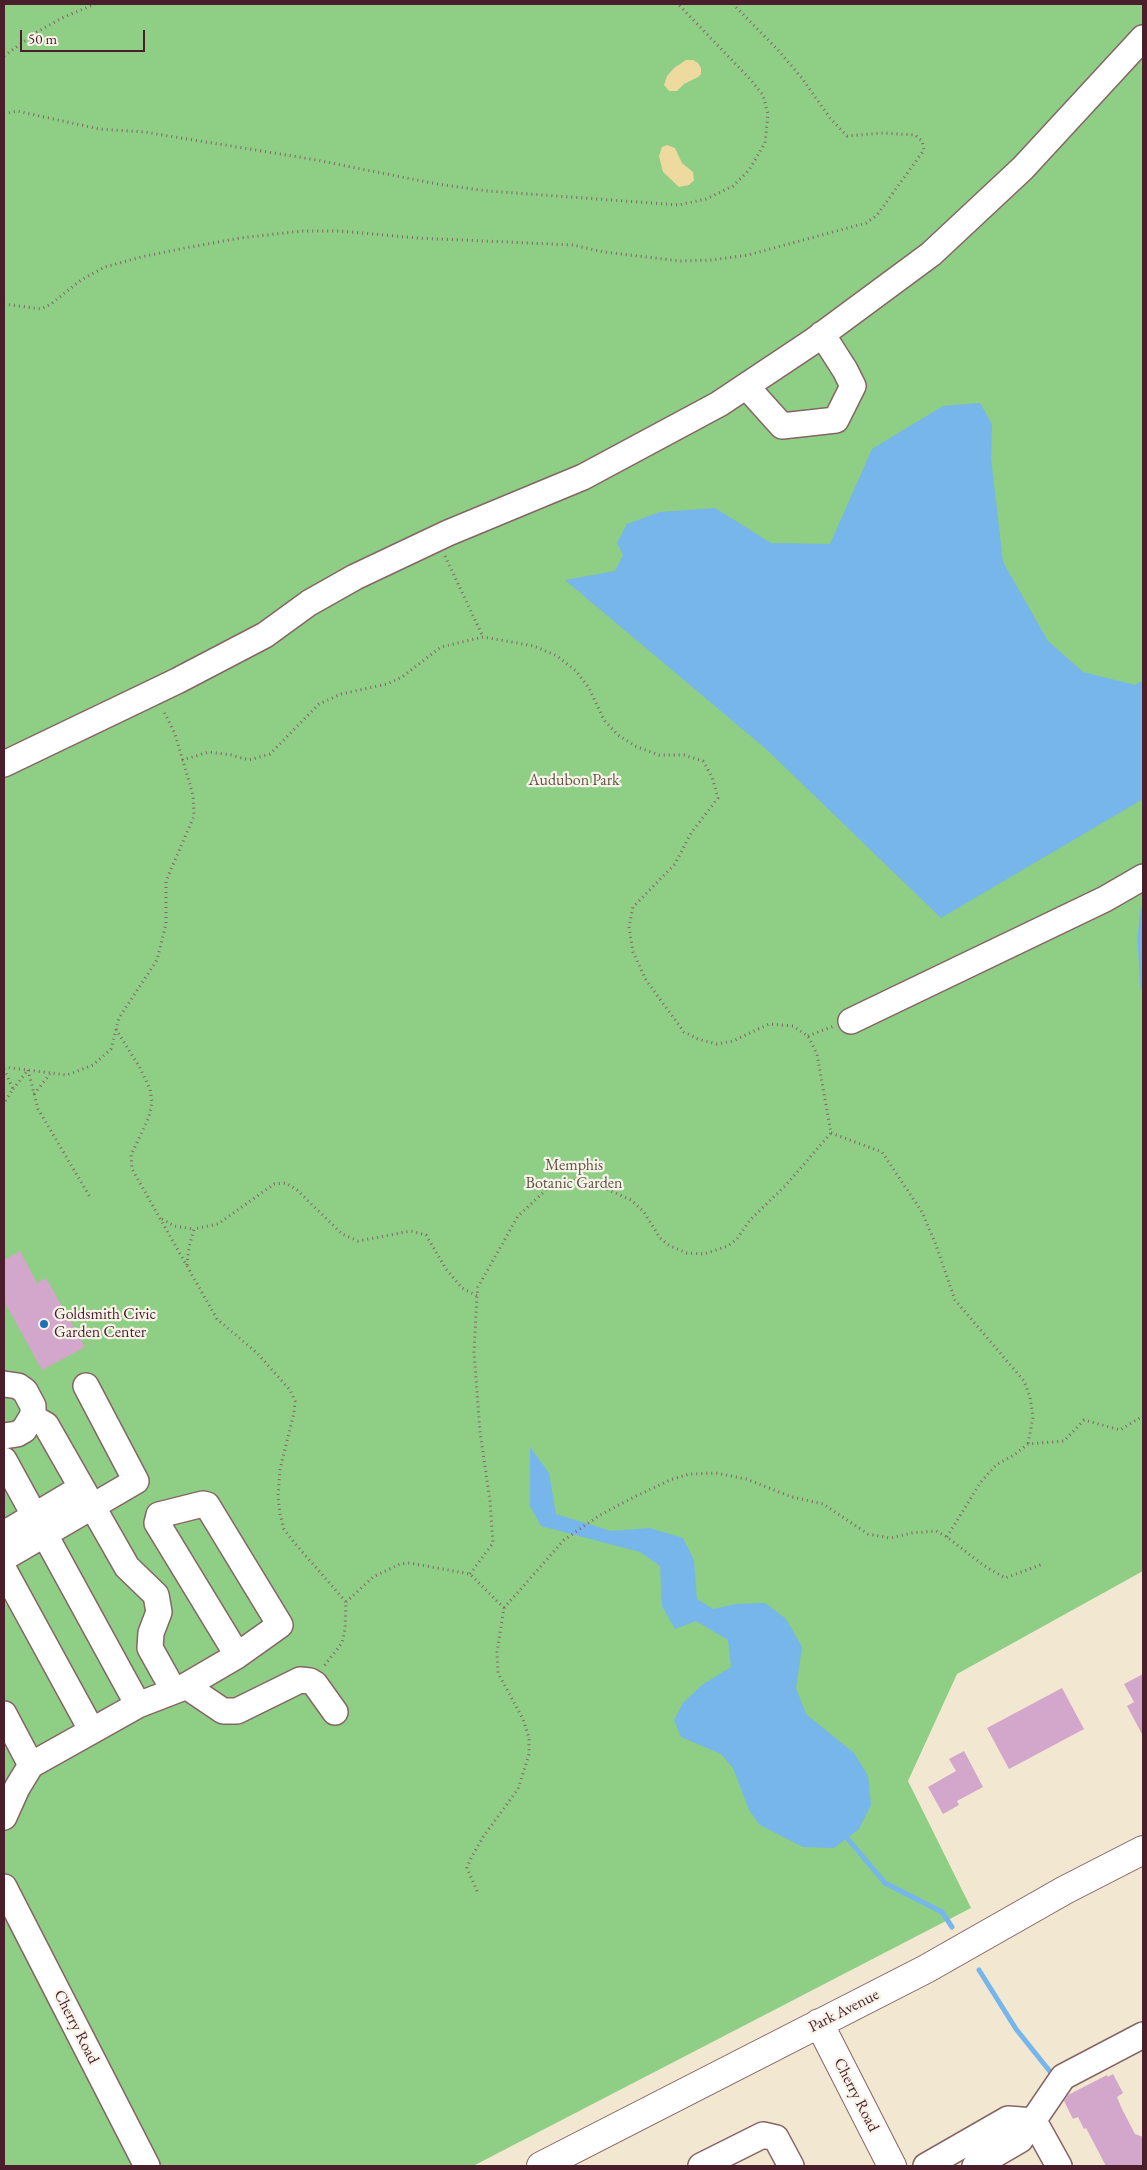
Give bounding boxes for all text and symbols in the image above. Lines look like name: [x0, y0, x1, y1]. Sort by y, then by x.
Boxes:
scale bar: [22, 20, 148, 52]
text: 50 m: [28, 29, 57, 48]
park label: Audubon Park: [528, 771, 620, 791]
park label: Memphis Botanic Garden: [526, 1156, 622, 1194]
place label: Goldsmith Civic Garden Center: [54, 1305, 156, 1343]
marker: Goldsmith Civic Garden Center: [38, 1318, 50, 1330]
street label: Park Avenue: [806, 1985, 882, 2037]
street label: Cherry Road: [49, 1987, 103, 2067]
street label: Cherry Road: [829, 2055, 883, 2135]

